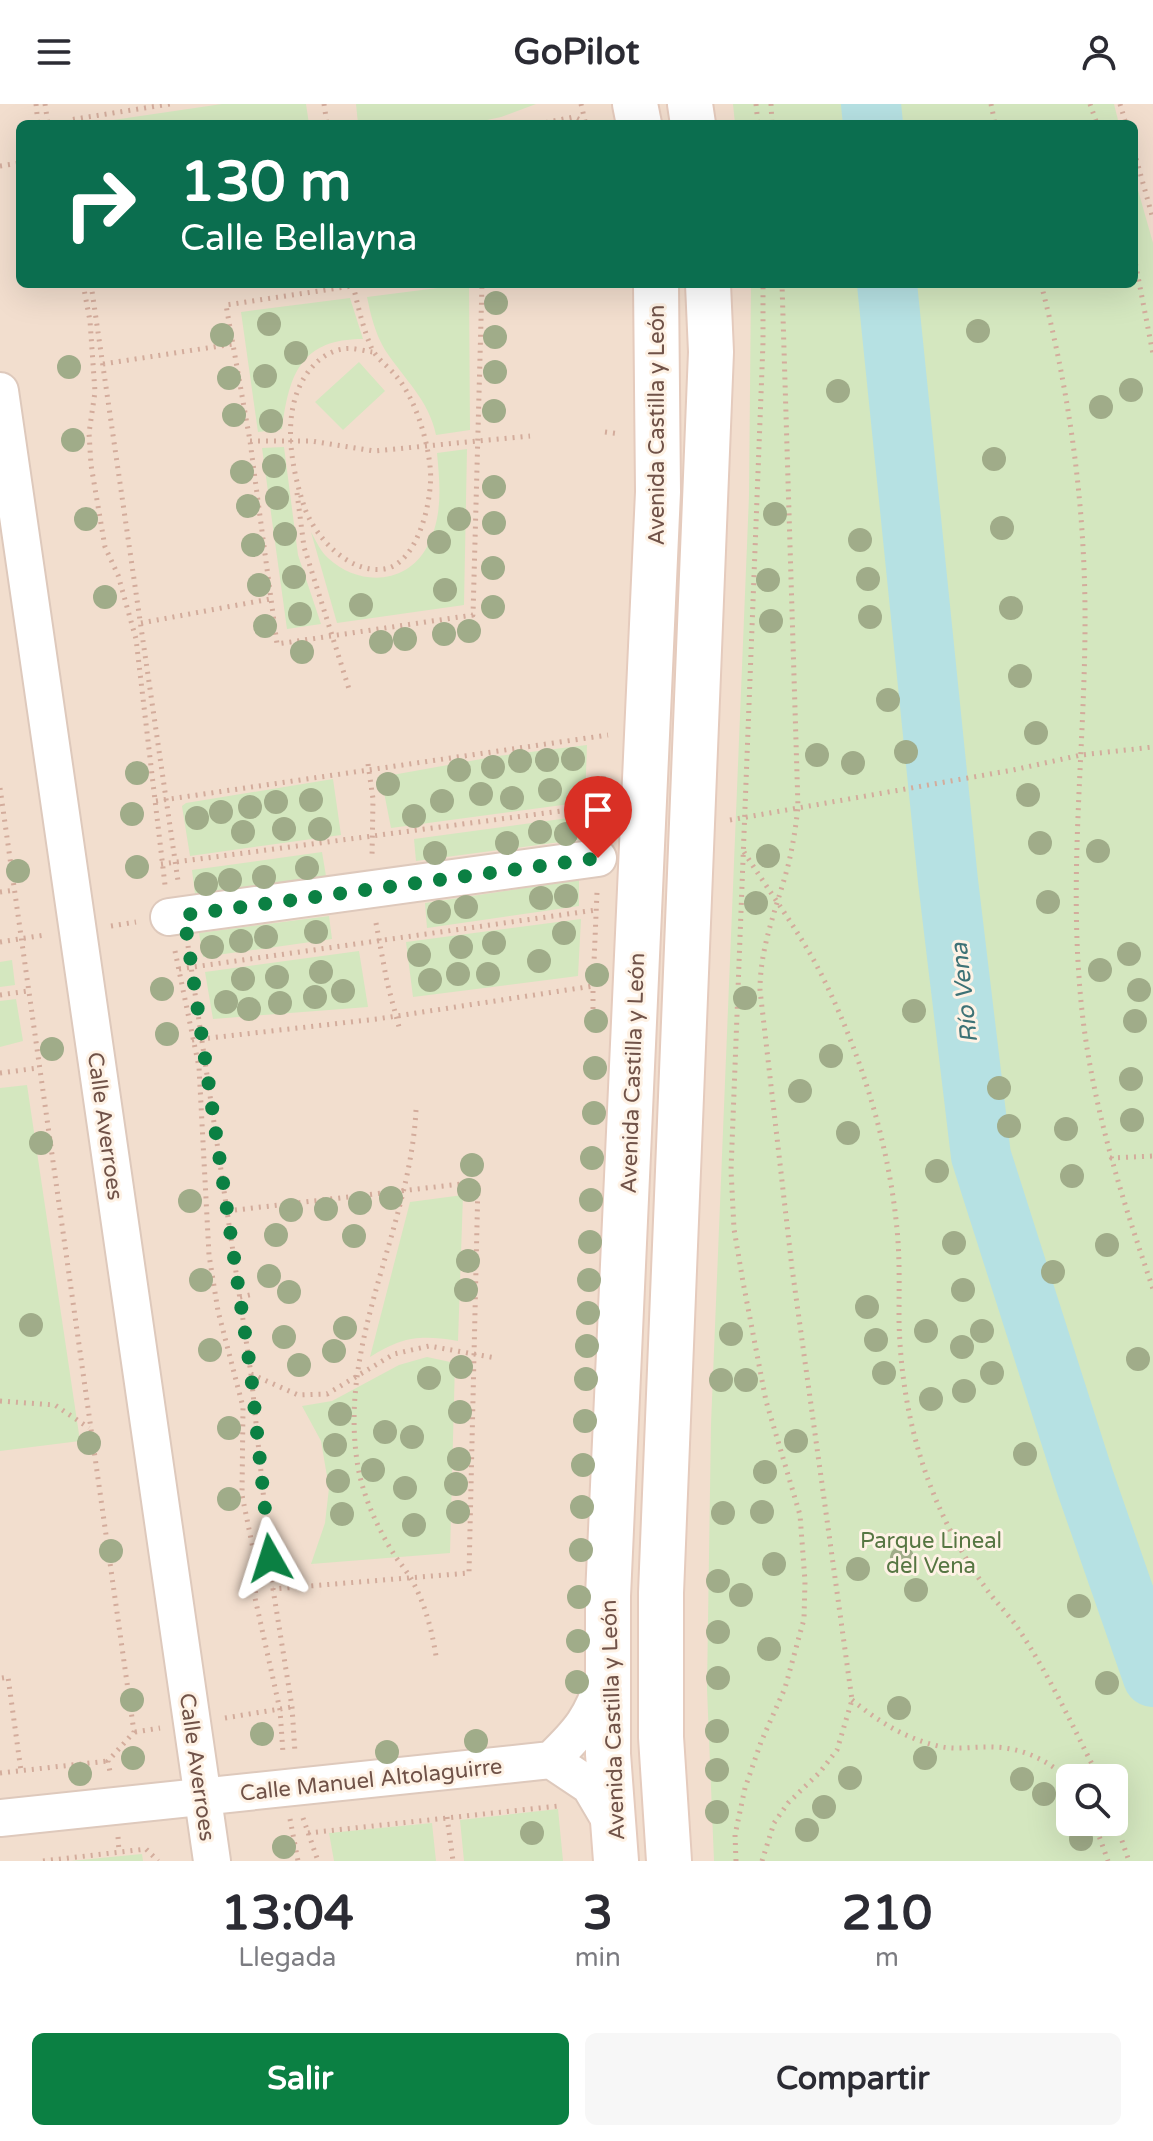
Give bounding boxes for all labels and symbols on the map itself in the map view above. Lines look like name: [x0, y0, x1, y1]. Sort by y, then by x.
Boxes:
street label: Avenida Castilla y León: [644, 305, 670, 545]
pin: [564, 776, 632, 858]
water label: Río Vena: [945, 941, 984, 1045]
street label: Avenida Castilla y León: [616, 952, 650, 1194]
street label: Calle Averroes: [82, 1050, 128, 1202]
position arrow: [228, 1516, 312, 1600]
park label: Parque Lineal del Vena: [860, 1528, 1002, 1579]
street label: Avenida Castilla y León: [596, 1599, 630, 1841]
street label: Calle Averroes: [174, 1691, 220, 1843]
street label: Calle Manuel Altolaguirre: [239, 1753, 504, 1807]

